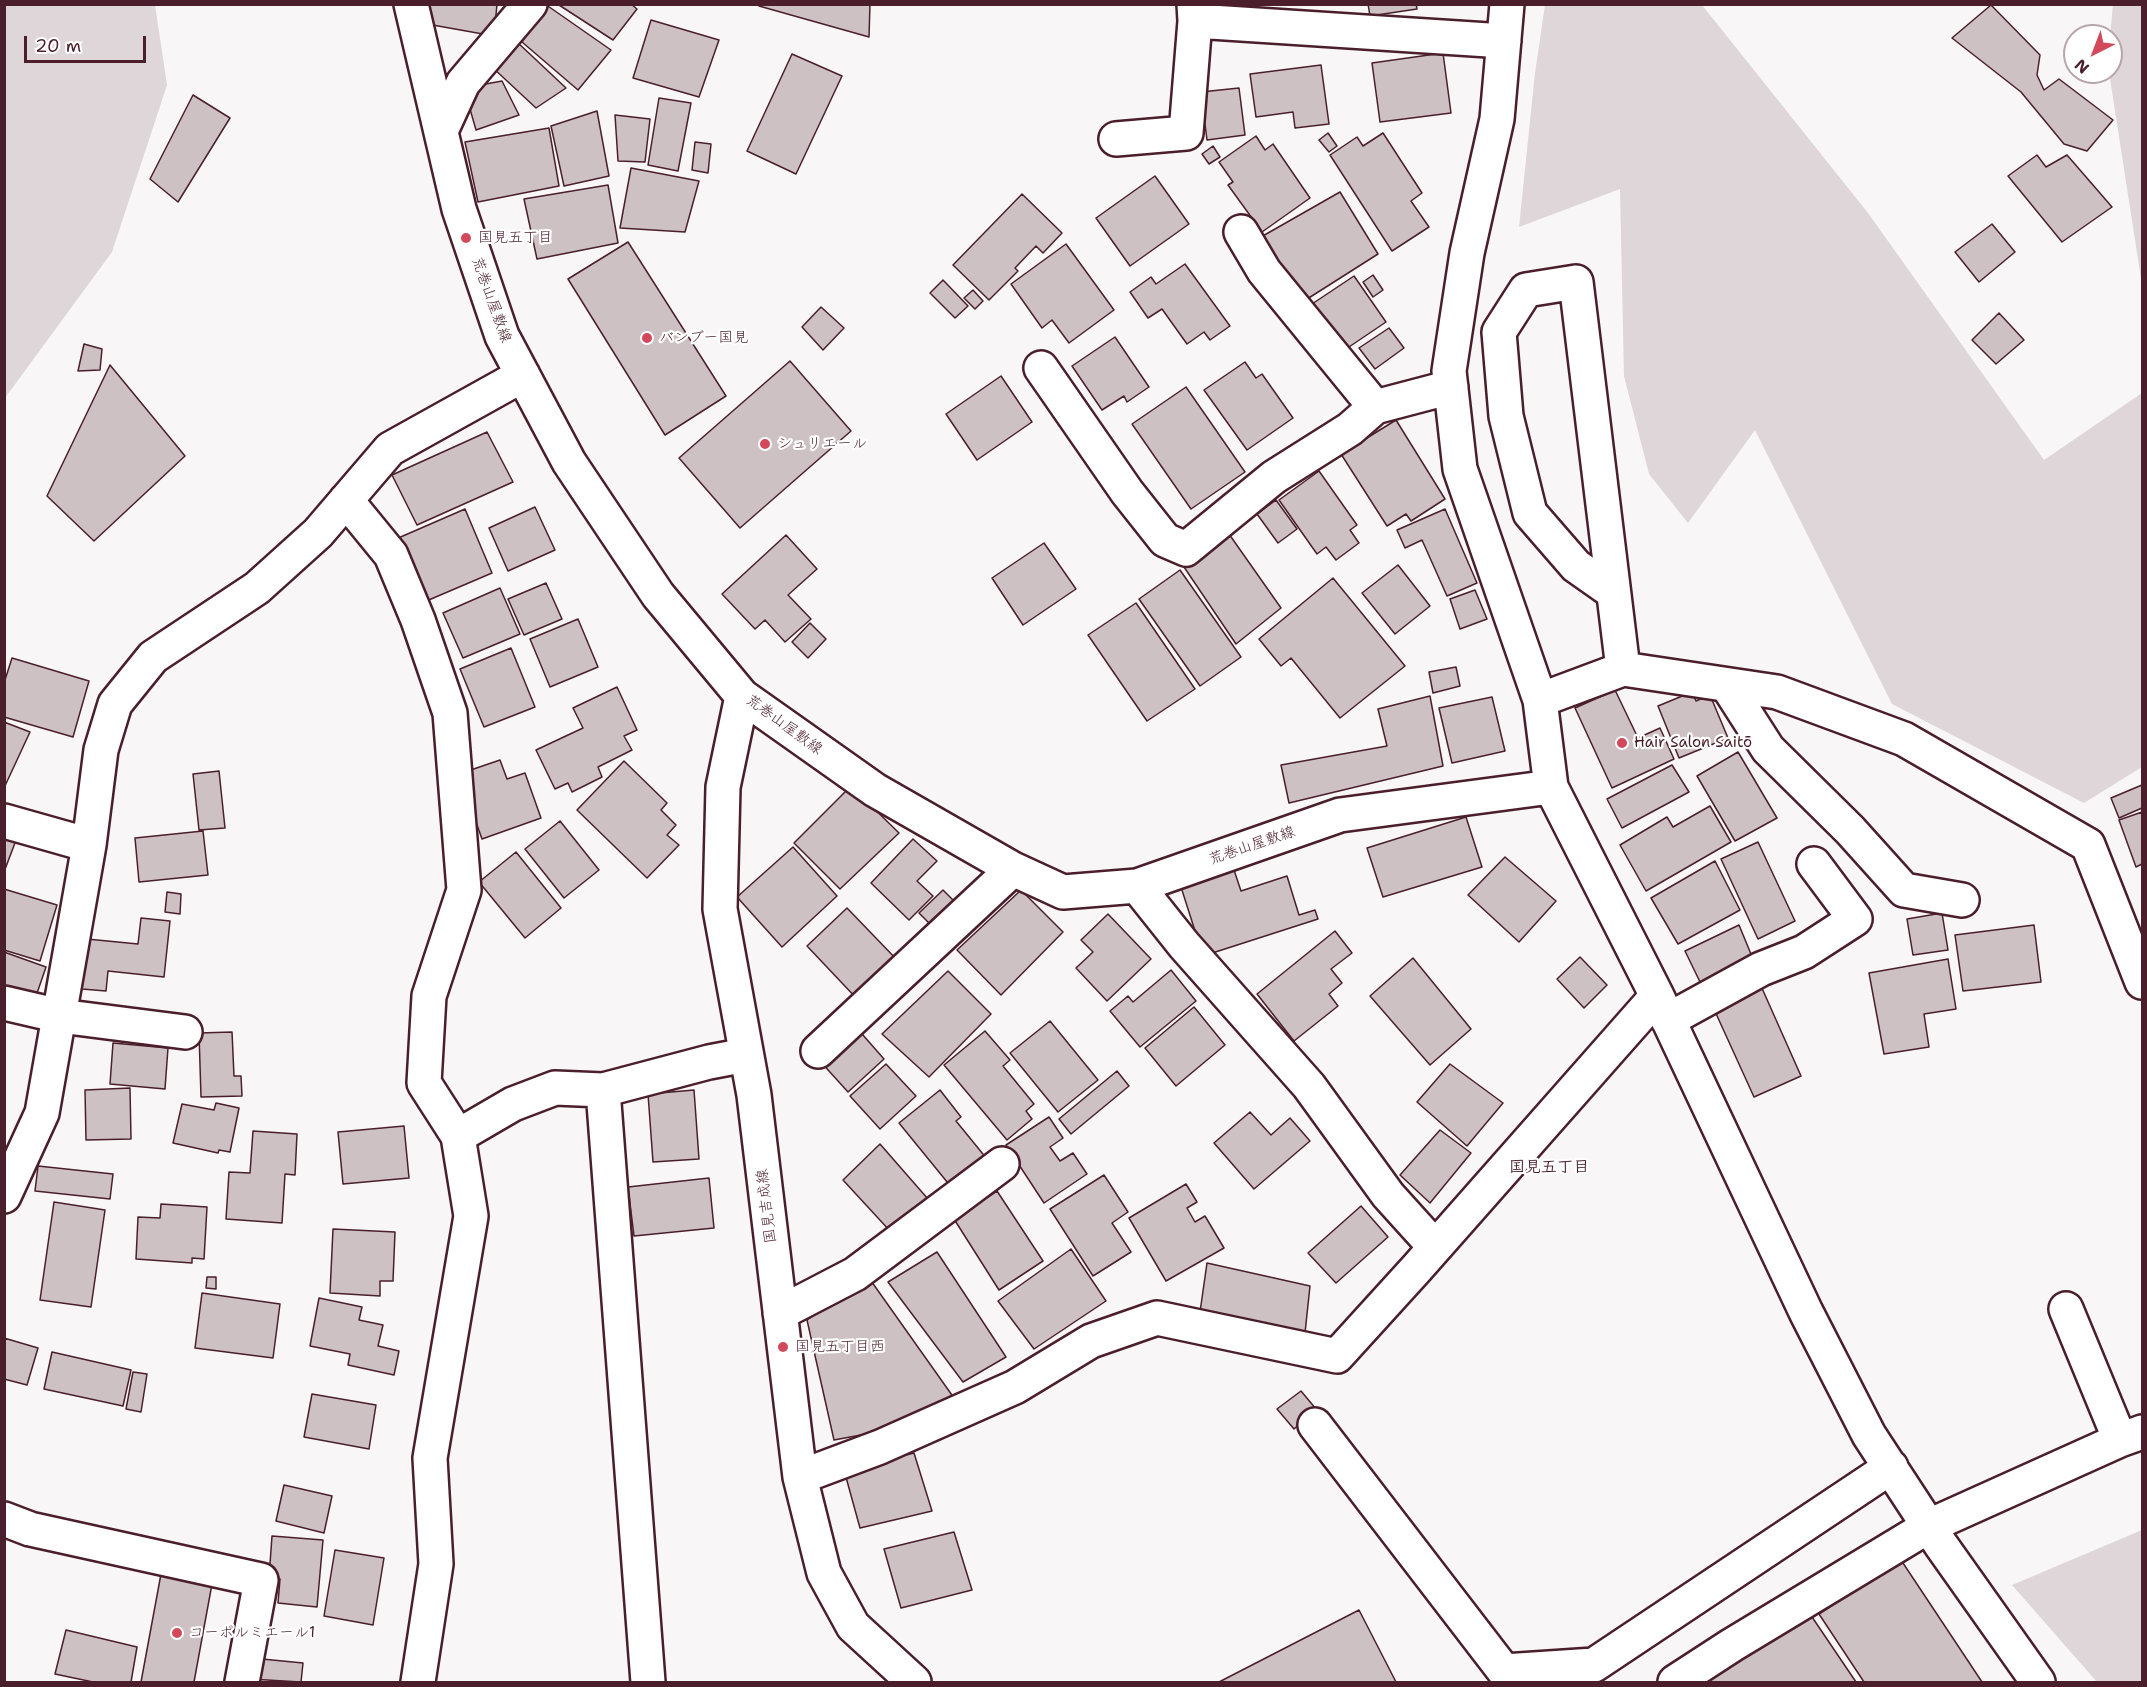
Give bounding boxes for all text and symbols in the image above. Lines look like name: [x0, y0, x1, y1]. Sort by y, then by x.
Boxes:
scale bar: [27, 24, 148, 62]
north arrow: [2063, 24, 2123, 84]
text: 20 m: [35, 34, 81, 58]
text: N: [2070, 54, 2094, 78]
place label: 国見五丁目: [478, 229, 553, 247]
marker: 国見五丁目: [459, 231, 473, 245]
street label: 荒巻山屋敷線: [467, 255, 515, 345]
place label: バンブー国見: [659, 329, 748, 347]
marker: バンブー国見: [640, 331, 654, 345]
place label: シュリエール: [777, 435, 867, 453]
marker: シュリエール: [758, 437, 772, 451]
street label: 荒巻山屋敷線: [742, 691, 826, 759]
place label: Hair Salon Saitō: [1634, 734, 1752, 752]
marker: Hair Salon Saitō: [1615, 736, 1629, 750]
street label: 荒巻山屋敷線: [1207, 823, 1297, 869]
district label: 国見五丁目: [1509, 1158, 1589, 1178]
street label: 国見吉成線: [753, 1168, 781, 1244]
place label: 国見五丁目西: [795, 1338, 885, 1356]
marker: 国見五丁目西: [776, 1340, 790, 1354]
place label: コーポルミエール1: [189, 1624, 315, 1642]
marker: コーポルミエール1: [170, 1626, 184, 1640]

